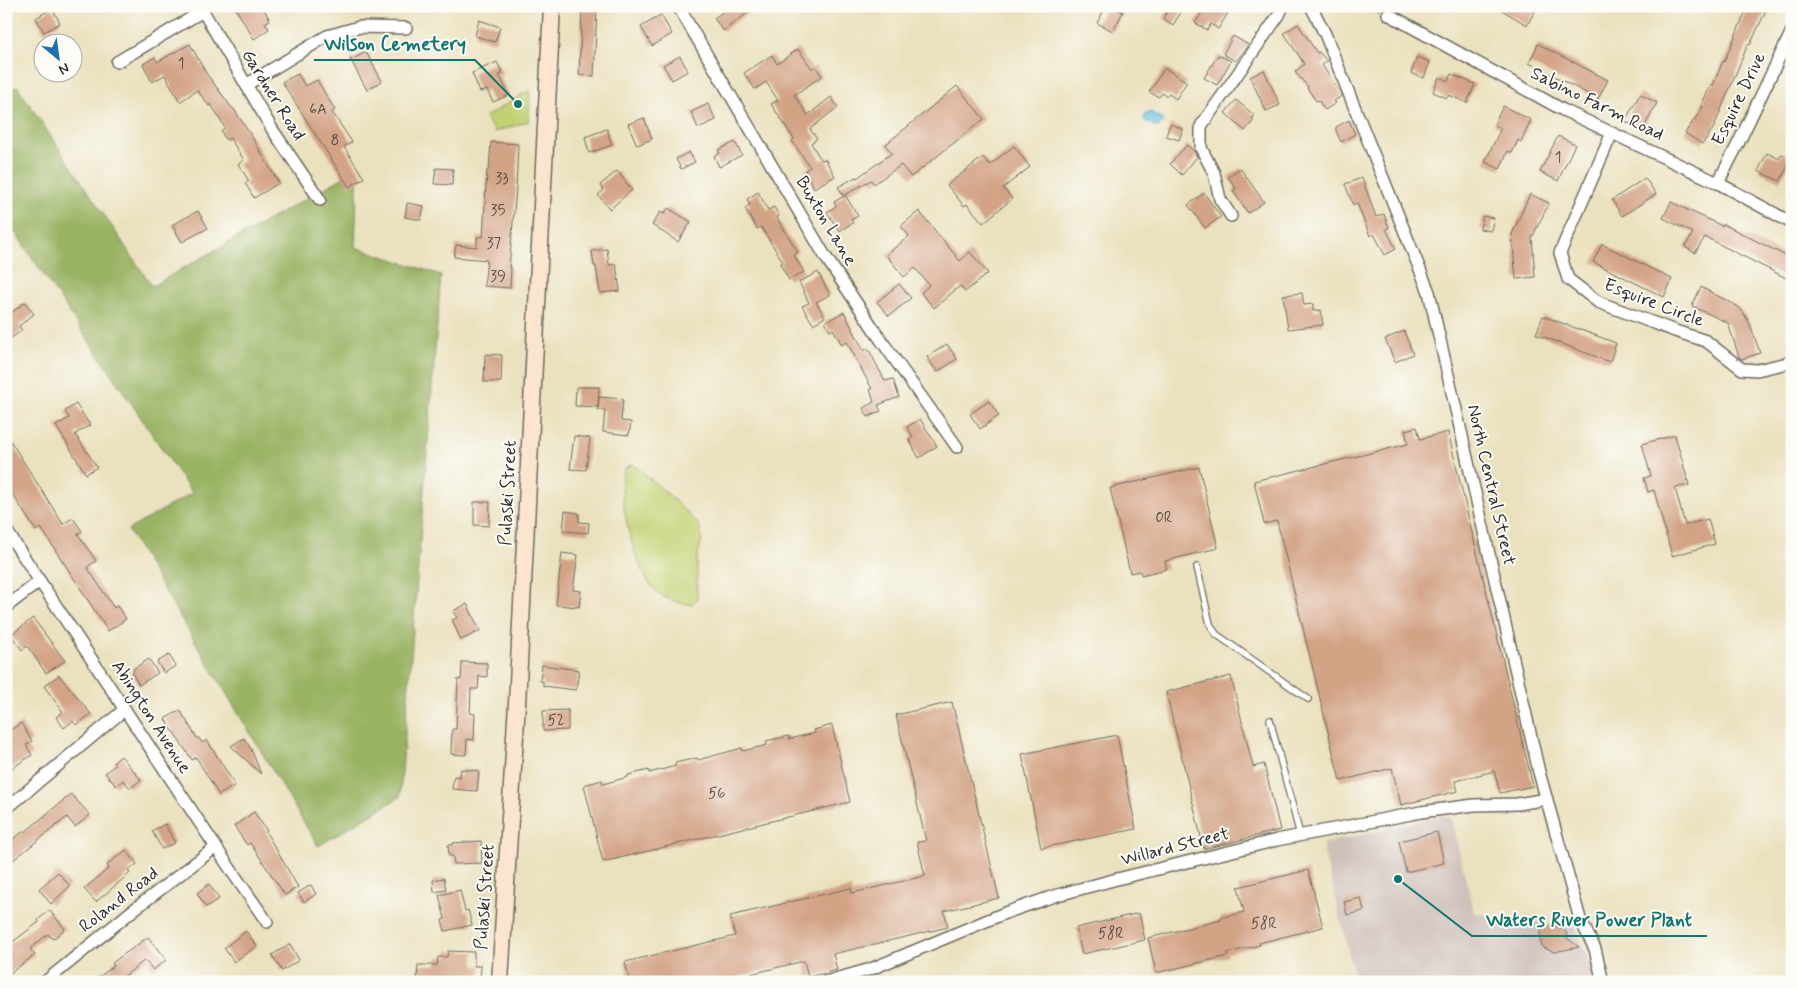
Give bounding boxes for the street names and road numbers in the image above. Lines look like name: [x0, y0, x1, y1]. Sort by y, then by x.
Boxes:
street label: Gardner Road: [235, 45, 311, 145]
street label: Esquire Drive: [1706, 49, 1772, 149]
street label: Sabino Farm Road: [1526, 61, 1668, 147]
street label: Buxton Lane: [790, 172, 862, 270]
street label: Esquire Circle: [1600, 273, 1708, 333]
street label: North Central Street: [1461, 402, 1521, 568]
street label: Pulaski Street: [493, 439, 523, 546]
street label: Abington Avenue: [105, 656, 197, 779]
street label: Willard Street: [1118, 822, 1232, 872]
street label: Pulaski Street: [469, 843, 501, 951]
street label: Roland Road: [74, 861, 164, 939]

